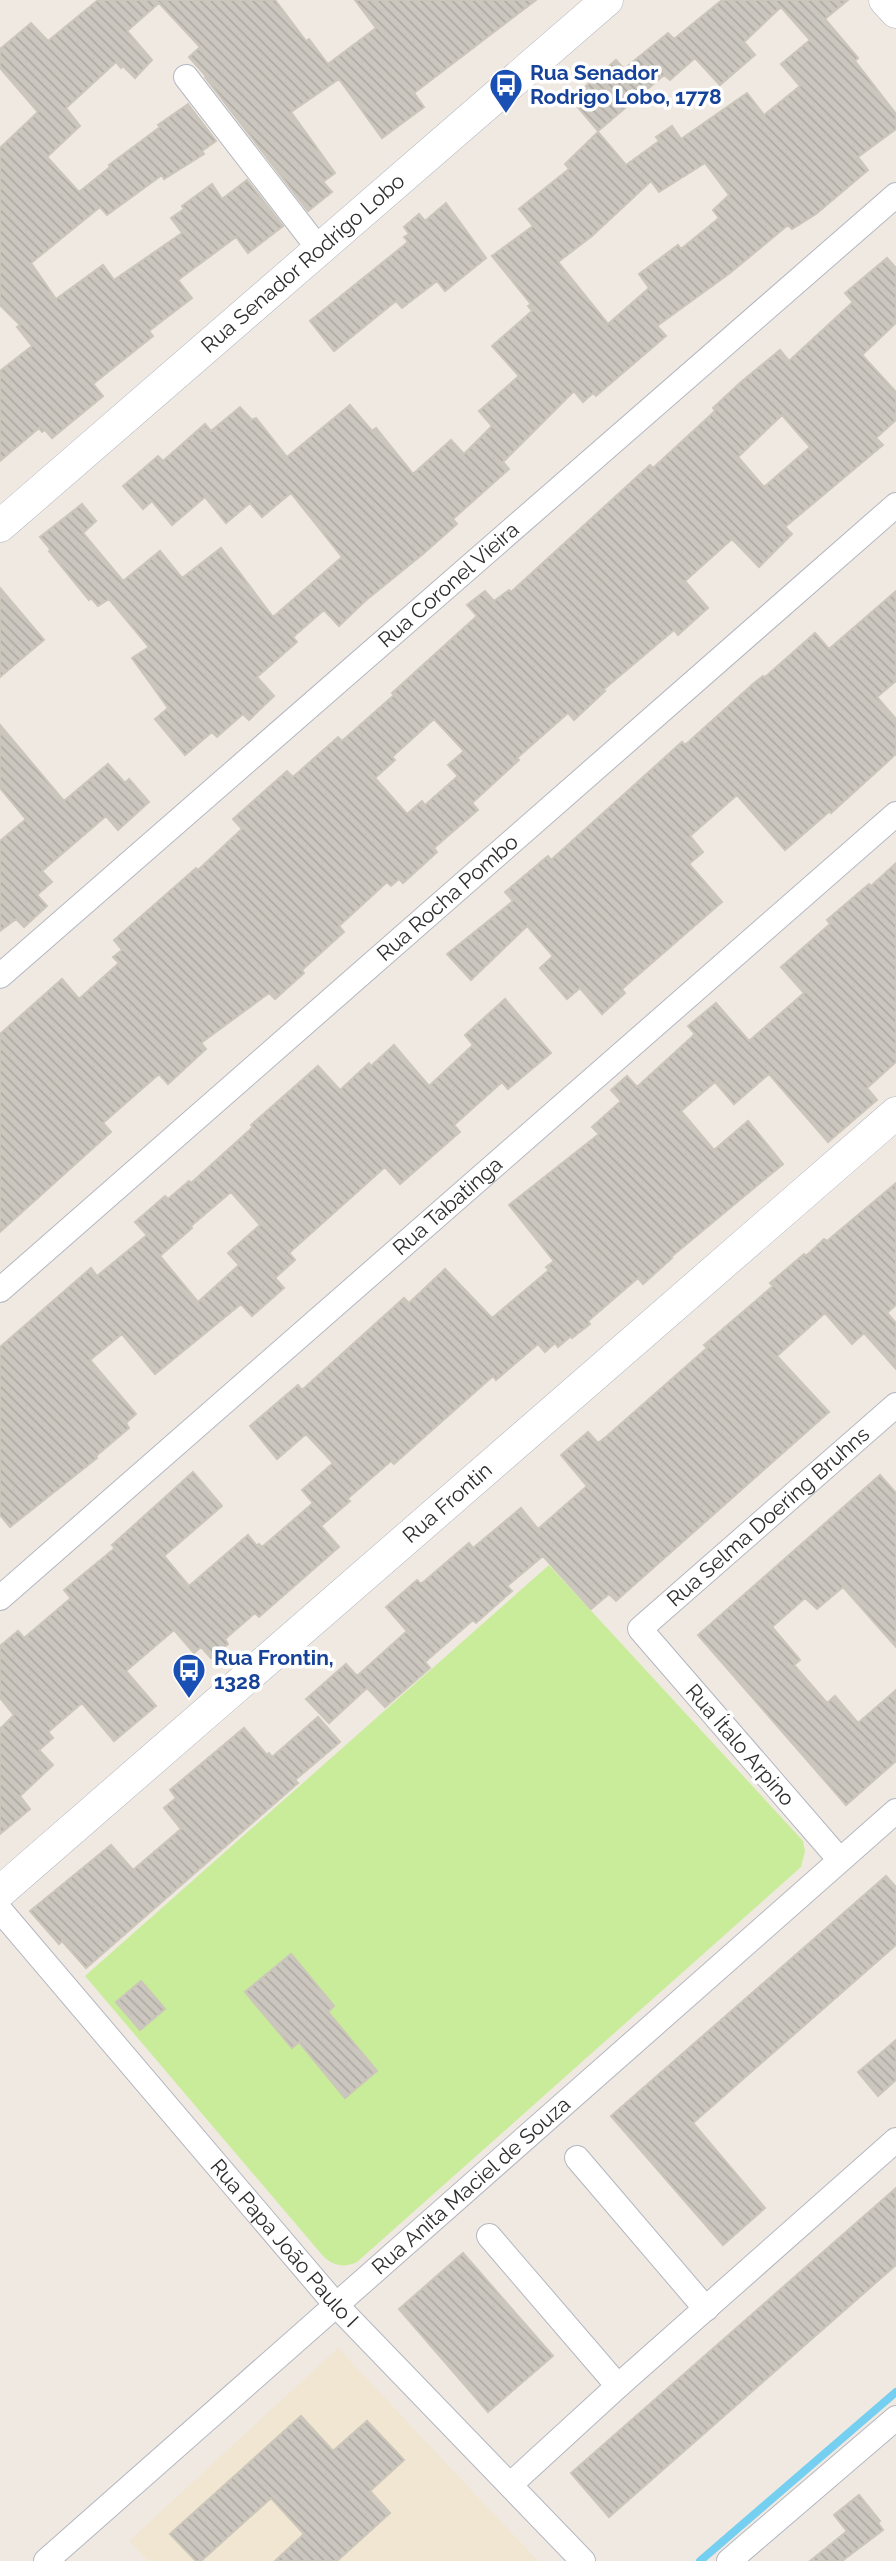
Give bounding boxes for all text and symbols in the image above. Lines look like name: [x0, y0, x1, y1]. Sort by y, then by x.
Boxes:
place label: Rua Senador Rodrigo Lobo, 1778: [530, 60, 722, 109]
bus stop icon: Rua Senador Rodrigo Lobo, 1778: [487, 66, 525, 115]
street label: Rua Senador Rodrigo Lobo: [196, 168, 410, 358]
street label: Rua Coronel Vieira: [373, 517, 524, 653]
street label: Rua Rocha Pombo: [371, 829, 523, 966]
street label: Rua Tabatinga: [388, 1151, 507, 1260]
street label: Rua Selma Doering Bruhns: [662, 1421, 874, 1612]
street label: Rua Frontin: [397, 1457, 497, 1548]
place label: Rua Frontin, 1328: [214, 1645, 334, 1694]
bus stop icon: Rua Frontin, 1328: [170, 1651, 208, 1700]
street label: Rua Ítalo Arpino: [681, 1679, 800, 1811]
street label: Rua Anita Maciel de Souza: [367, 2091, 575, 2280]
street label: Rua Papa João Paulo I: [205, 2154, 364, 2332]

